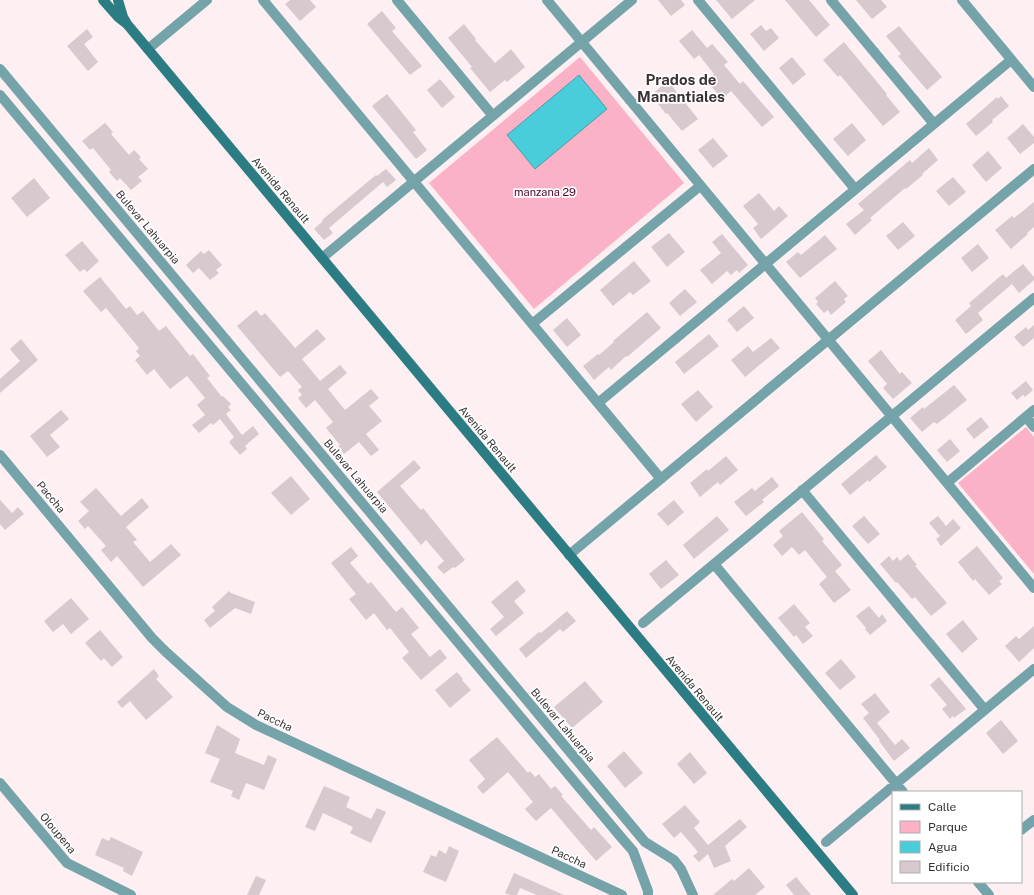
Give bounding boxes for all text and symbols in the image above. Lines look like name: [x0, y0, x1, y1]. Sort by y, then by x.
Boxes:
district label: Prados de Manantiales: [637, 71, 725, 105]
street label: Avenida Renault: [250, 154, 312, 226]
park label: manzana 29: [514, 186, 576, 198]
street label: Bulevar Lahuarpia: [114, 188, 182, 266]
street label: Avenida Renault: [457, 403, 519, 475]
street label: Bulevar Lahuarpia: [322, 437, 390, 515]
street label: Paccha: [34, 479, 68, 515]
street label: Avenida Renault: [664, 652, 726, 724]
street label: Bulevar Lahuarpia: [529, 686, 597, 764]
street label: Paccha: [256, 706, 294, 734]
legend: [892, 791, 1022, 883]
text: Calle: [928, 800, 957, 814]
street label: Oloupena: [38, 810, 78, 856]
text: Parque: [928, 820, 968, 834]
text: Agua: [928, 840, 957, 854]
street label: Paccha: [550, 844, 588, 870]
text: Edificio: [928, 860, 970, 874]

